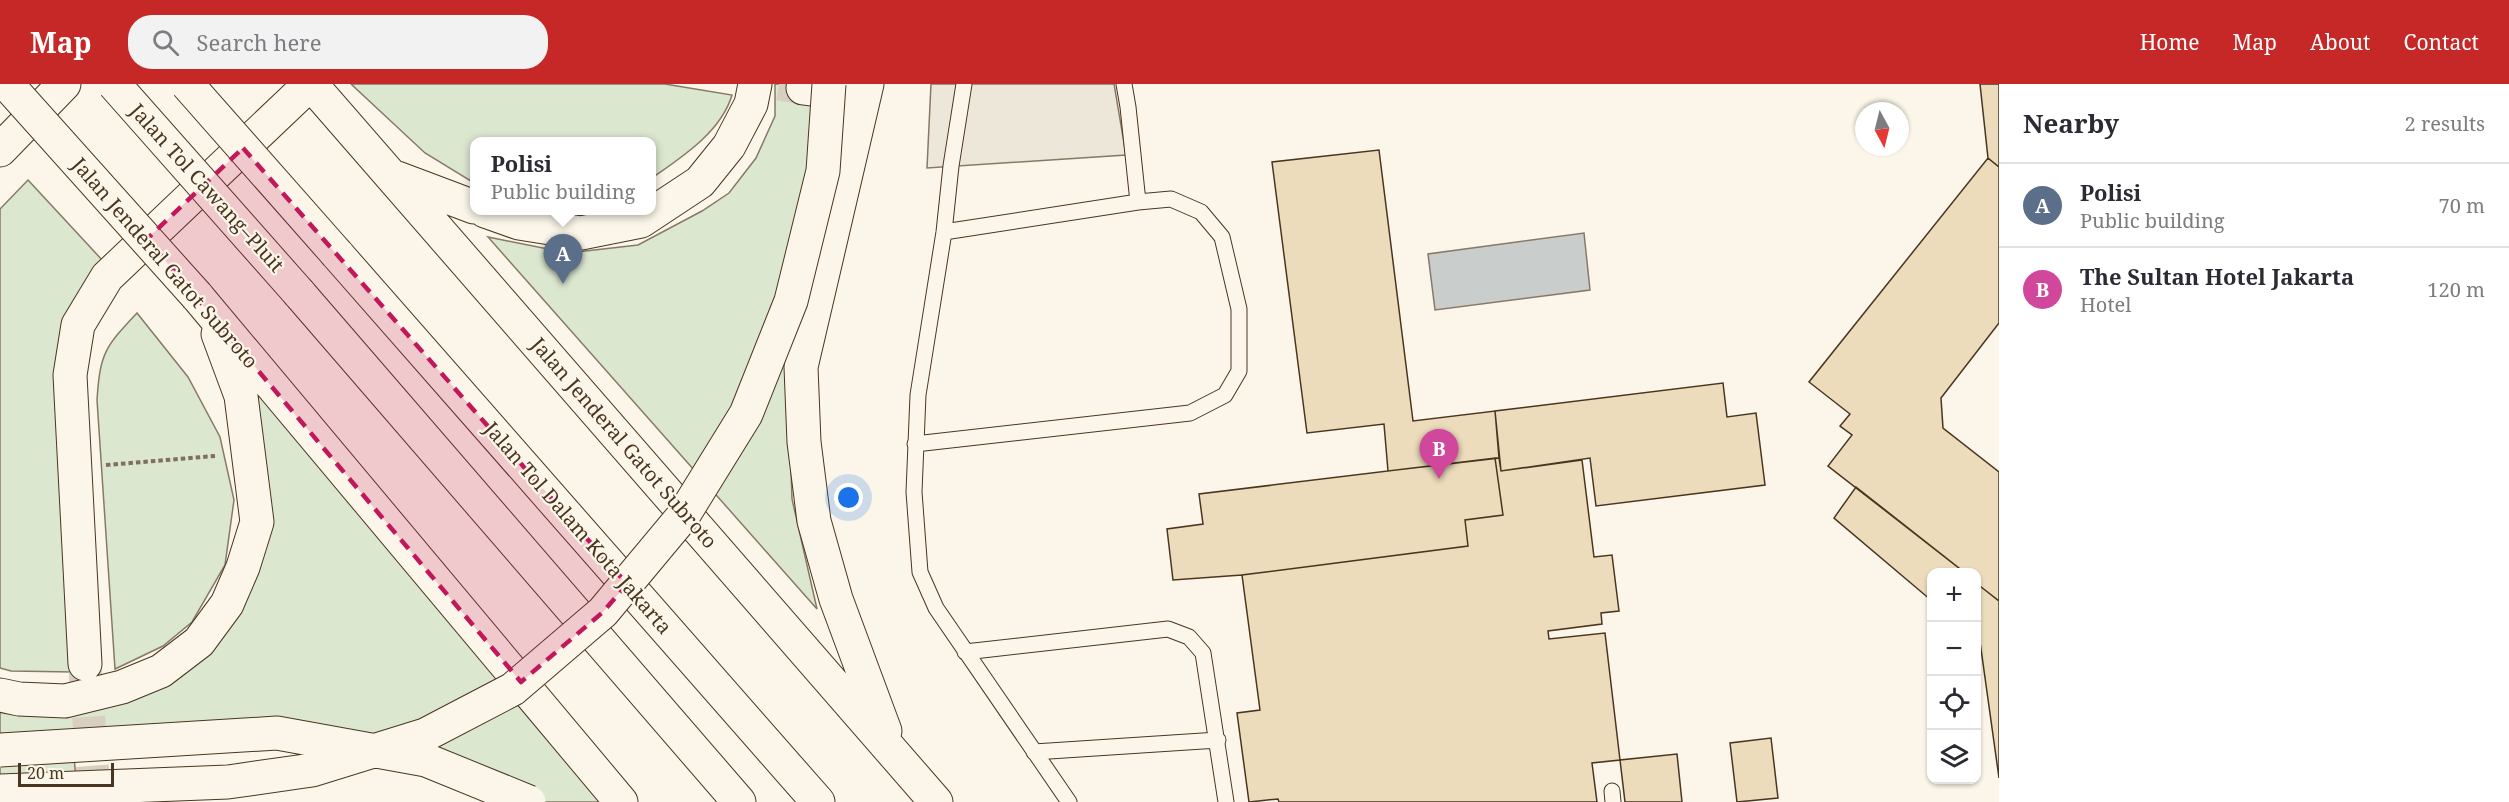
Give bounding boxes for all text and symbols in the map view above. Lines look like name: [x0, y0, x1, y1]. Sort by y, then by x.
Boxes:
search box: [128, 15, 548, 69]
text: Map: [30, 23, 92, 61]
icon: search: [149, 26, 182, 59]
text: Search here: [197, 27, 321, 57]
text: Home: [2140, 28, 2200, 56]
text: Map: [2233, 28, 2277, 56]
text: About: [2310, 28, 2371, 56]
text: Contact: [2404, 28, 2479, 56]
street label: Jalan Tol Cawang–Pluit: [124, 97, 290, 278]
north arrow: [1855, 102, 1909, 156]
text: Nearby: [2023, 105, 2119, 141]
text: 2 results: [2405, 110, 2485, 137]
popup: [470, 137, 656, 215]
text: Polisi: [491, 148, 552, 178]
street label: Jalan Jenderal Gatot Subroto: [66, 151, 265, 374]
text: Polisi: [2080, 177, 2141, 207]
text: Public building: [491, 178, 635, 205]
text: A: [2035, 192, 2050, 219]
text: 70 m: [2439, 192, 2485, 219]
text: Public building: [2080, 207, 2225, 234]
pin: A: [544, 234, 582, 284]
text: The Sultan Hotel Jakarta: [2080, 261, 2354, 291]
text: B: [2036, 276, 2049, 303]
text: 120 m: [2427, 276, 2485, 303]
text: Hotel: [2080, 291, 2131, 318]
street label: Jalan Jenderal Gatot Subroto: [525, 331, 724, 554]
street label: Jalan Tol Dalam Kota Jakarta: [478, 415, 678, 640]
pin: B: [1420, 430, 1458, 479]
your location: [834, 483, 863, 512]
map controls: [1927, 568, 1981, 784]
button: +: [1927, 568, 1981, 622]
button: −: [1927, 622, 1981, 676]
button: locate: [1927, 676, 1981, 730]
button: layers: [1927, 730, 1981, 784]
scale bar: [18, 760, 114, 788]
text: 20 m: [27, 762, 64, 784]

